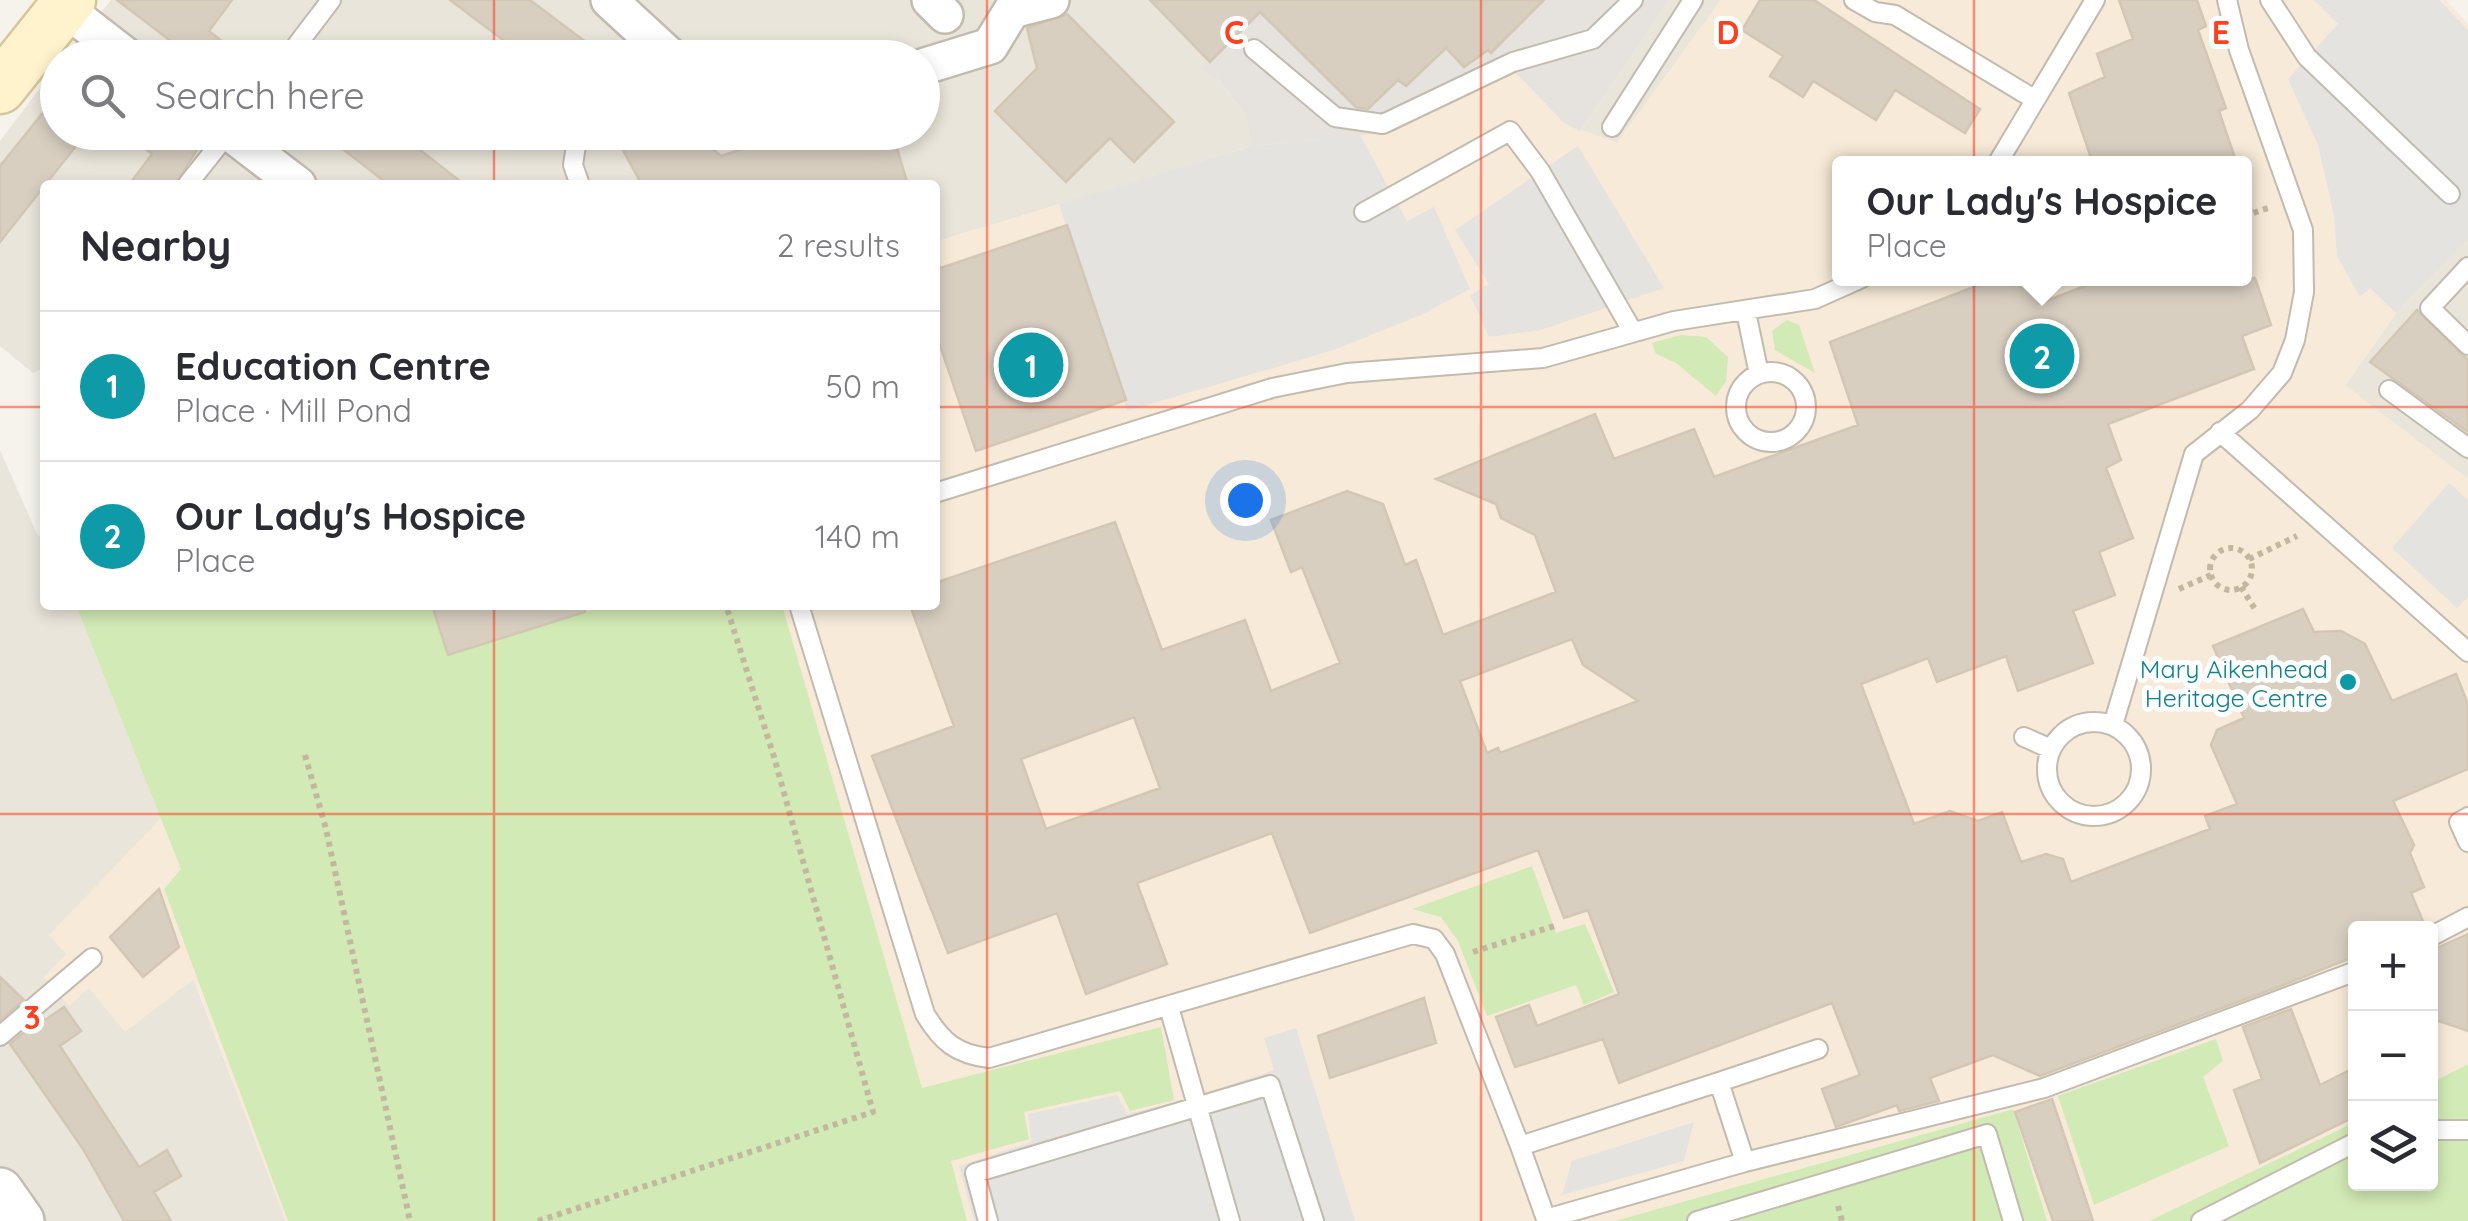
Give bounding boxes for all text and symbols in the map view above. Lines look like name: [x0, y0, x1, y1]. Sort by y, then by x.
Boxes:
text: C: [1224, 12, 1244, 52]
text: D: [1717, 12, 1739, 52]
text: E: [2212, 12, 2230, 52]
search box: [40, 40, 940, 150]
icon: search: [75, 68, 130, 123]
text: Search here: [155, 71, 365, 119]
popup: [1832, 156, 2252, 286]
text: Our Lady's Hospice: [1866, 177, 2218, 225]
text: Nearby: [80, 219, 231, 272]
text: 2 results: [777, 225, 900, 265]
text: Place: [1866, 225, 1947, 265]
pin: 2: [2010, 318, 2074, 394]
pin: 1: [998, 328, 1064, 402]
text: Education Centre: [175, 342, 491, 390]
text: 1: [106, 366, 119, 406]
text: 50 m: [826, 366, 900, 406]
text: Place · Mill Pond: [175, 390, 412, 430]
your location: [1220, 475, 1271, 526]
text: Our Lady's Hospice: [175, 492, 526, 540]
text: 2: [103, 516, 122, 556]
text: 140 m: [815, 516, 900, 556]
text: Place: [175, 540, 255, 580]
place label: Mary Aikenhead Heritage Centre: [2140, 653, 2328, 713]
marker: Mary Aikenhead Heritage Centre: [2337, 671, 2359, 693]
map controls: [2348, 921, 2438, 1191]
button: +: [2348, 921, 2438, 1011]
text: 3: [23, 997, 41, 1037]
button: −: [2348, 1011, 2438, 1101]
button: layers: [2348, 1101, 2438, 1191]

